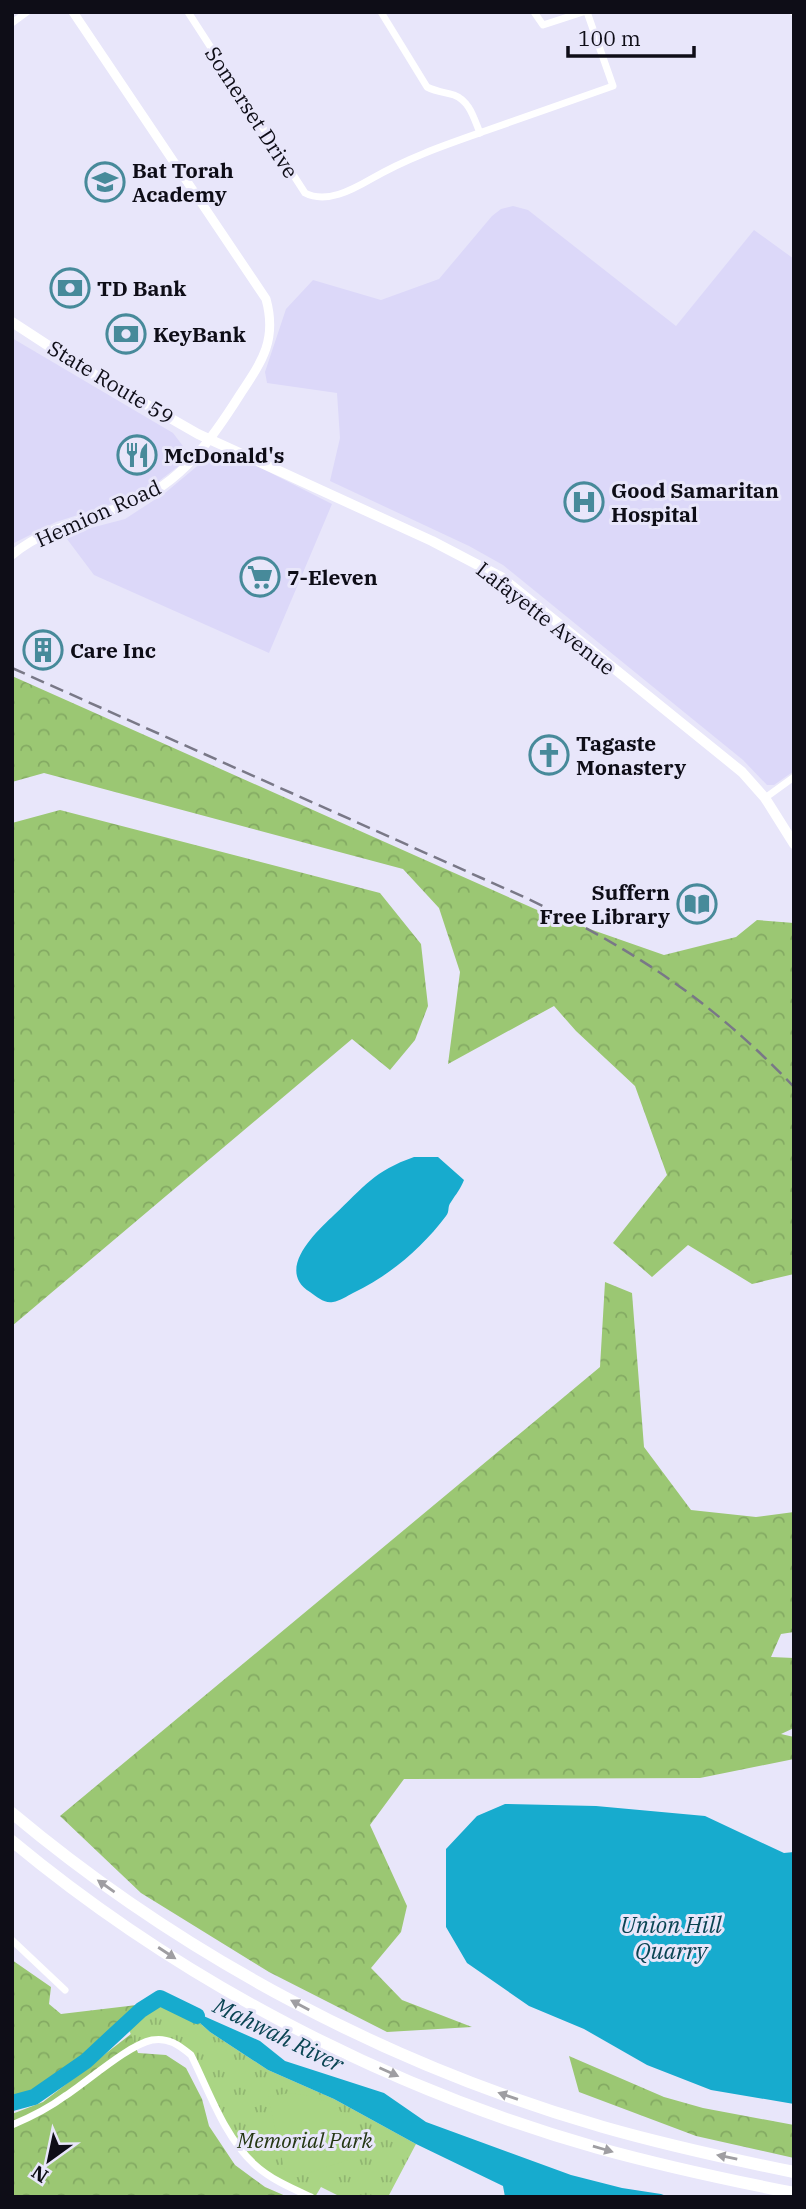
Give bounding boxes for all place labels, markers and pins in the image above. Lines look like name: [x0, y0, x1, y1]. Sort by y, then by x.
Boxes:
place label: Bat Torah Academy: [132, 156, 234, 208]
school or university icon: Bat Torah Academy: [84, 161, 126, 203]
bank icon: TD Bank: [49, 267, 91, 309]
place label: TD Bank: [97, 274, 186, 302]
bank icon: KeyBank: [105, 313, 147, 355]
place label: KeyBank: [153, 320, 246, 348]
restaurant icon: McDonald's: [116, 434, 158, 476]
place label: McDonald's: [164, 441, 284, 469]
place label: Good Samaritan Hospital: [611, 476, 779, 528]
hospital icon: Good Samaritan Hospital: [563, 481, 605, 523]
supermarket icon: 7-Eleven: [239, 556, 281, 598]
place label: 7-Eleven: [287, 563, 378, 591]
building icon: Care Inc: [22, 629, 64, 671]
place label: Care Inc: [70, 636, 156, 664]
place label: Tagaste Monastery: [576, 729, 686, 781]
church icon: Tagaste Monastery: [528, 734, 570, 776]
place label: Suffern Free Library: [540, 878, 670, 930]
library icon: Suffern Free Library: [676, 883, 718, 925]

